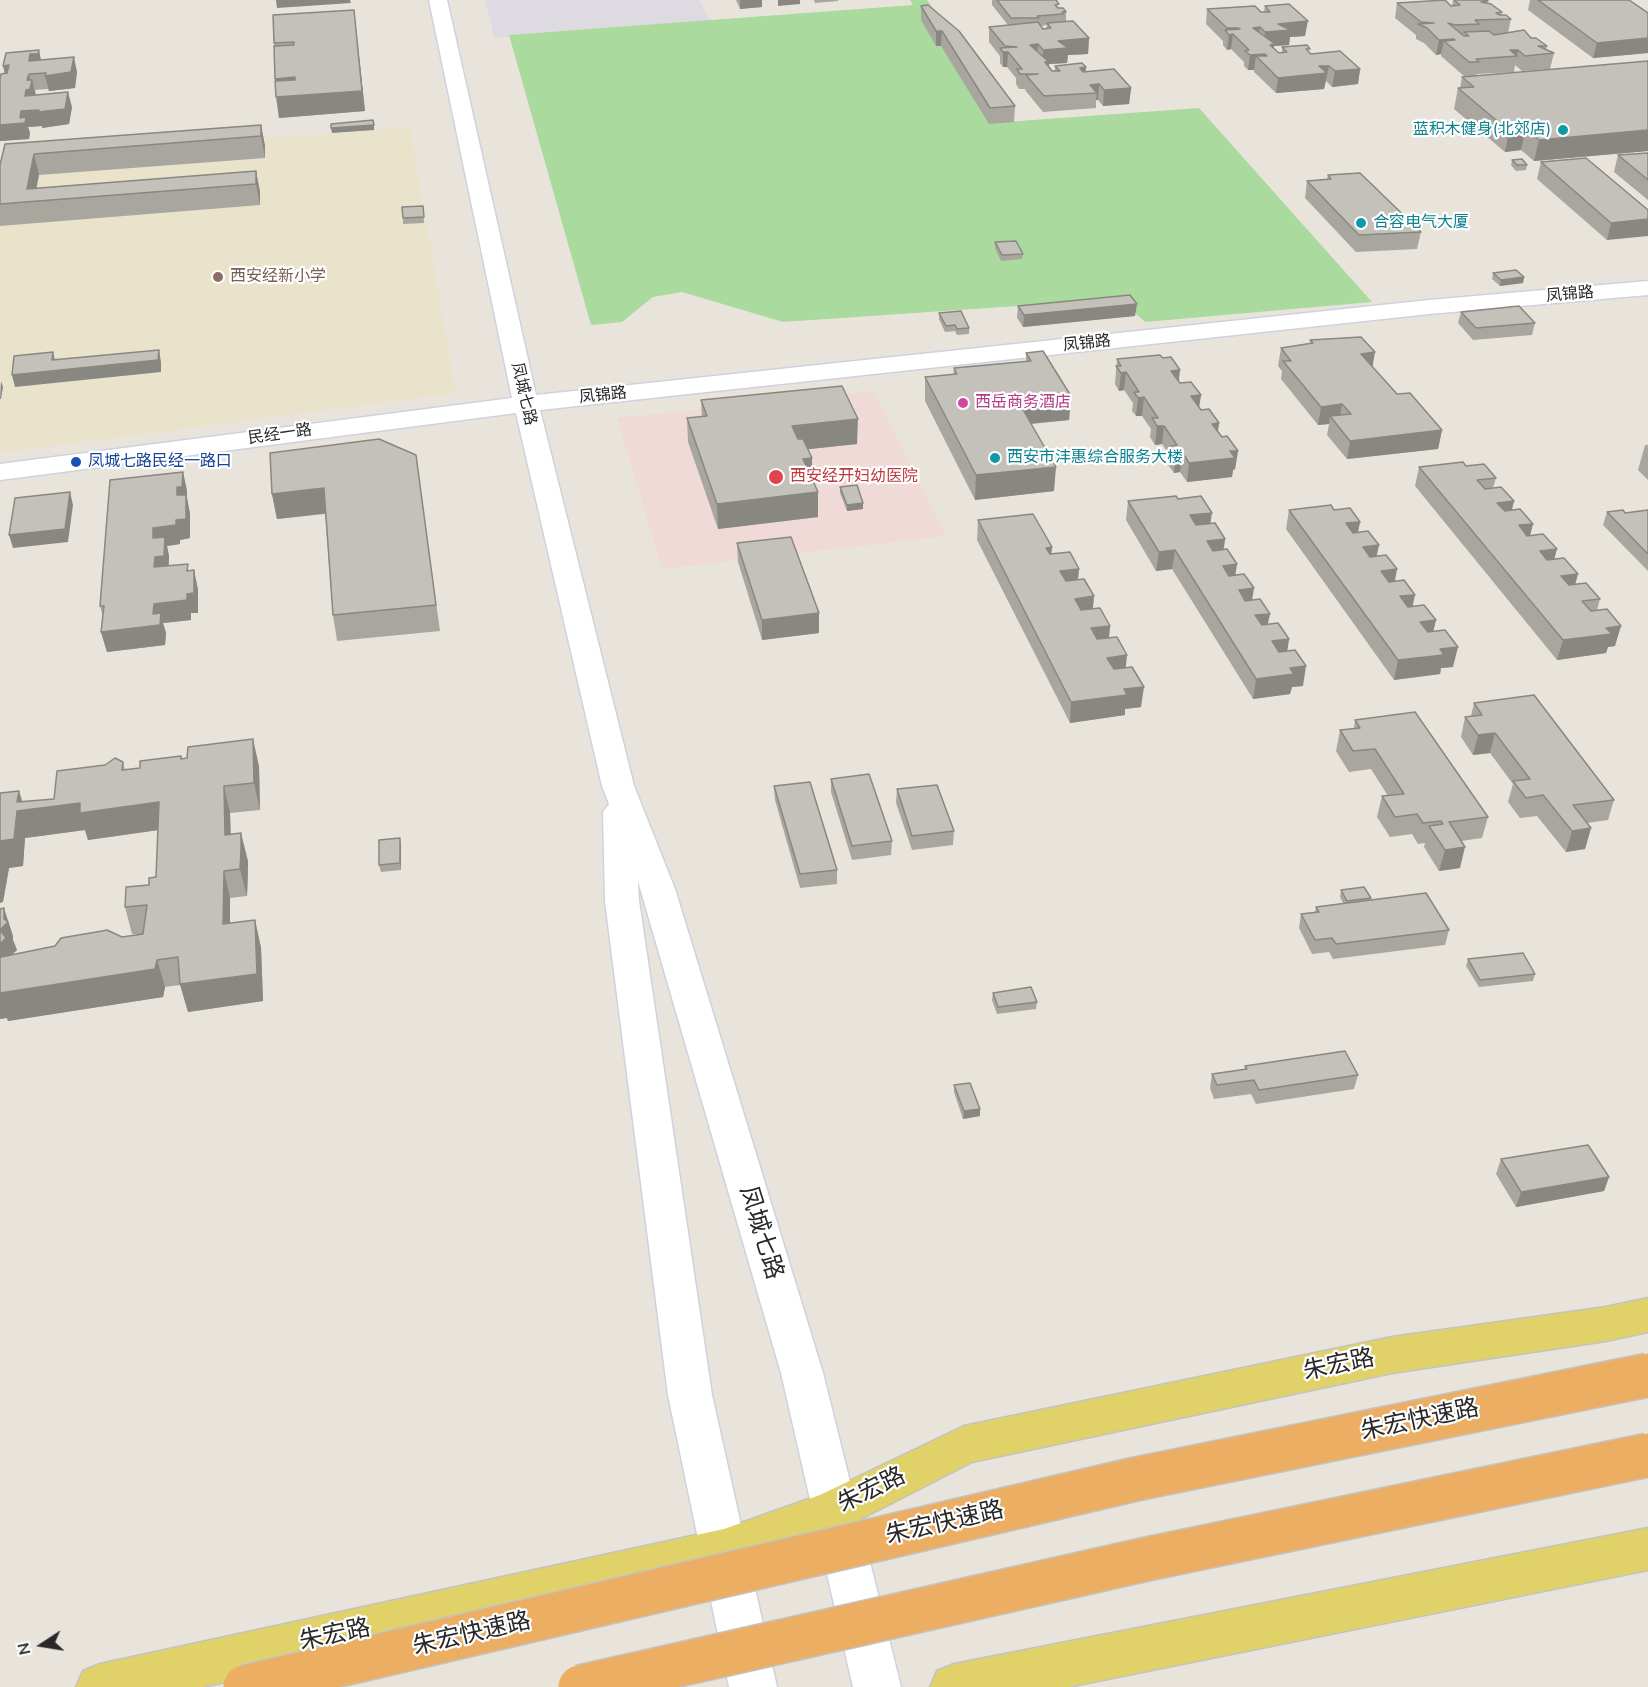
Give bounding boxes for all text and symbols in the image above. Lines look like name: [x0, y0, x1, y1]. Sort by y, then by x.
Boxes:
place label: 蓝积木健身(北郊店): [1413, 120, 1551, 140]
marker: 蓝积木健身(北郊店): [1556, 123, 1570, 137]
place label: 合容电气大厦: [1373, 213, 1469, 233]
marker: 合容电气大厦: [1354, 216, 1368, 230]
place label: 西安经新小学: [230, 267, 326, 287]
marker: 西安经新小学: [211, 270, 225, 284]
street label: 凤锦路: [1545, 283, 1595, 307]
street label: 凤锦路: [1062, 332, 1112, 356]
street label: 凤城七路: [506, 361, 540, 427]
street label: 凤锦路: [578, 384, 628, 408]
place label: 西岳商务酒店: [975, 393, 1071, 413]
marker: 西岳商务酒店: [956, 396, 970, 410]
street label: 民经一路: [247, 421, 313, 449]
place label: 西安市沣惠综合服务大楼: [1007, 448, 1183, 468]
marker: 西安市沣惠综合服务大楼: [988, 451, 1002, 465]
place label: 凤城七路民经一路口: [88, 452, 232, 472]
marker: 凤城七路民经一路口: [69, 455, 83, 469]
place label: 西安经开妇幼医院: [790, 467, 918, 487]
marker: 西安经开妇幼医院: [767, 468, 785, 486]
street label: 凤城七路: [732, 1183, 788, 1283]
street label: 朱宏路: [1301, 1344, 1377, 1388]
street label: 朱宏快速路: [1358, 1394, 1482, 1448]
street label: 朱宏路: [833, 1462, 911, 1520]
street label: 朱宏快速路: [883, 1496, 1007, 1552]
street label: 朱宏快速路: [410, 1607, 534, 1663]
street label: 朱宏路: [297, 1614, 373, 1658]
north arrow: [12, 1615, 72, 1675]
text: N: [12, 1641, 36, 1657]

